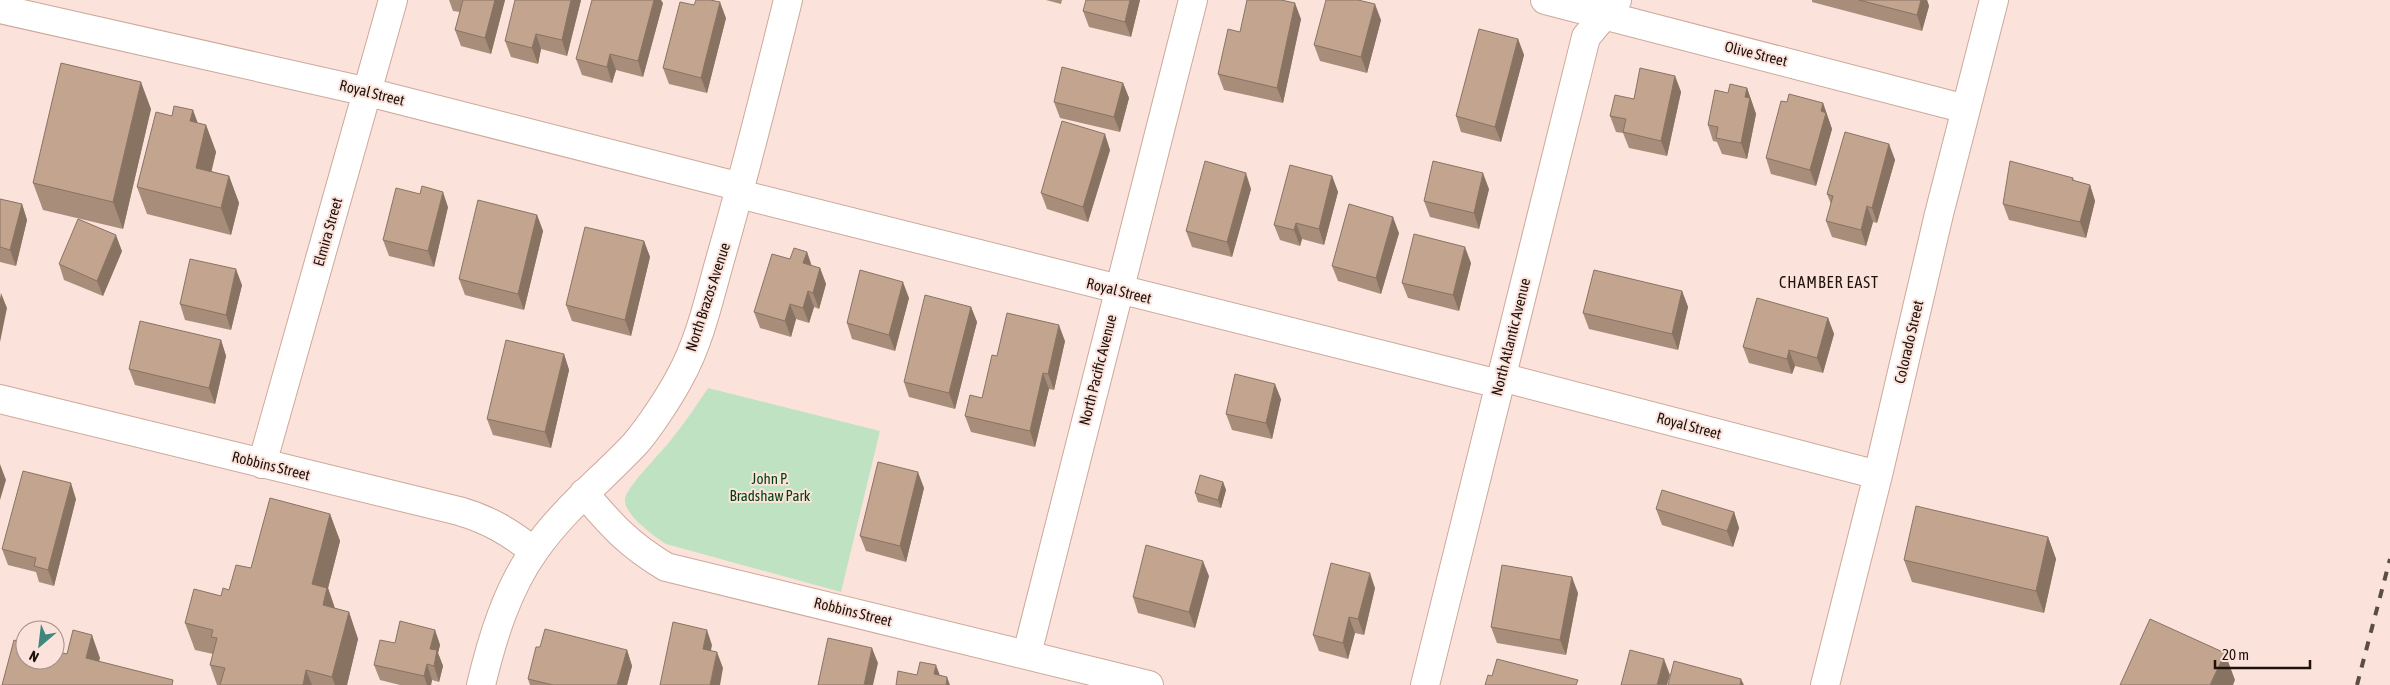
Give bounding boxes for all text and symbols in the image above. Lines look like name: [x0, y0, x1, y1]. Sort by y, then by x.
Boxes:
street label: Olive Street: [1723, 38, 1789, 70]
street label: Royal Street: [338, 76, 406, 109]
street label: Elmira Street: [310, 196, 345, 268]
street label: North Brazos Avenue: [682, 240, 733, 353]
district label: CHAMBER EAST: [1779, 273, 1879, 291]
street label: Royal Street: [1085, 274, 1153, 307]
street label: North Atlantic Avenue: [1488, 276, 1533, 397]
street label: Colorado Street: [1891, 299, 1926, 385]
street label: North Pacific Avenue: [1076, 313, 1120, 427]
street label: Royal Street: [1655, 409, 1723, 442]
street label: Robbins Street: [230, 448, 312, 483]
park label: John P. Bradshaw Park: [730, 470, 811, 504]
street label: Robbins Street: [812, 594, 894, 629]
north arrow: [15, 620, 65, 670]
scale bar: [2215, 638, 2310, 670]
text: 20 m: [2222, 646, 2249, 663]
text: N: [26, 647, 41, 665]

